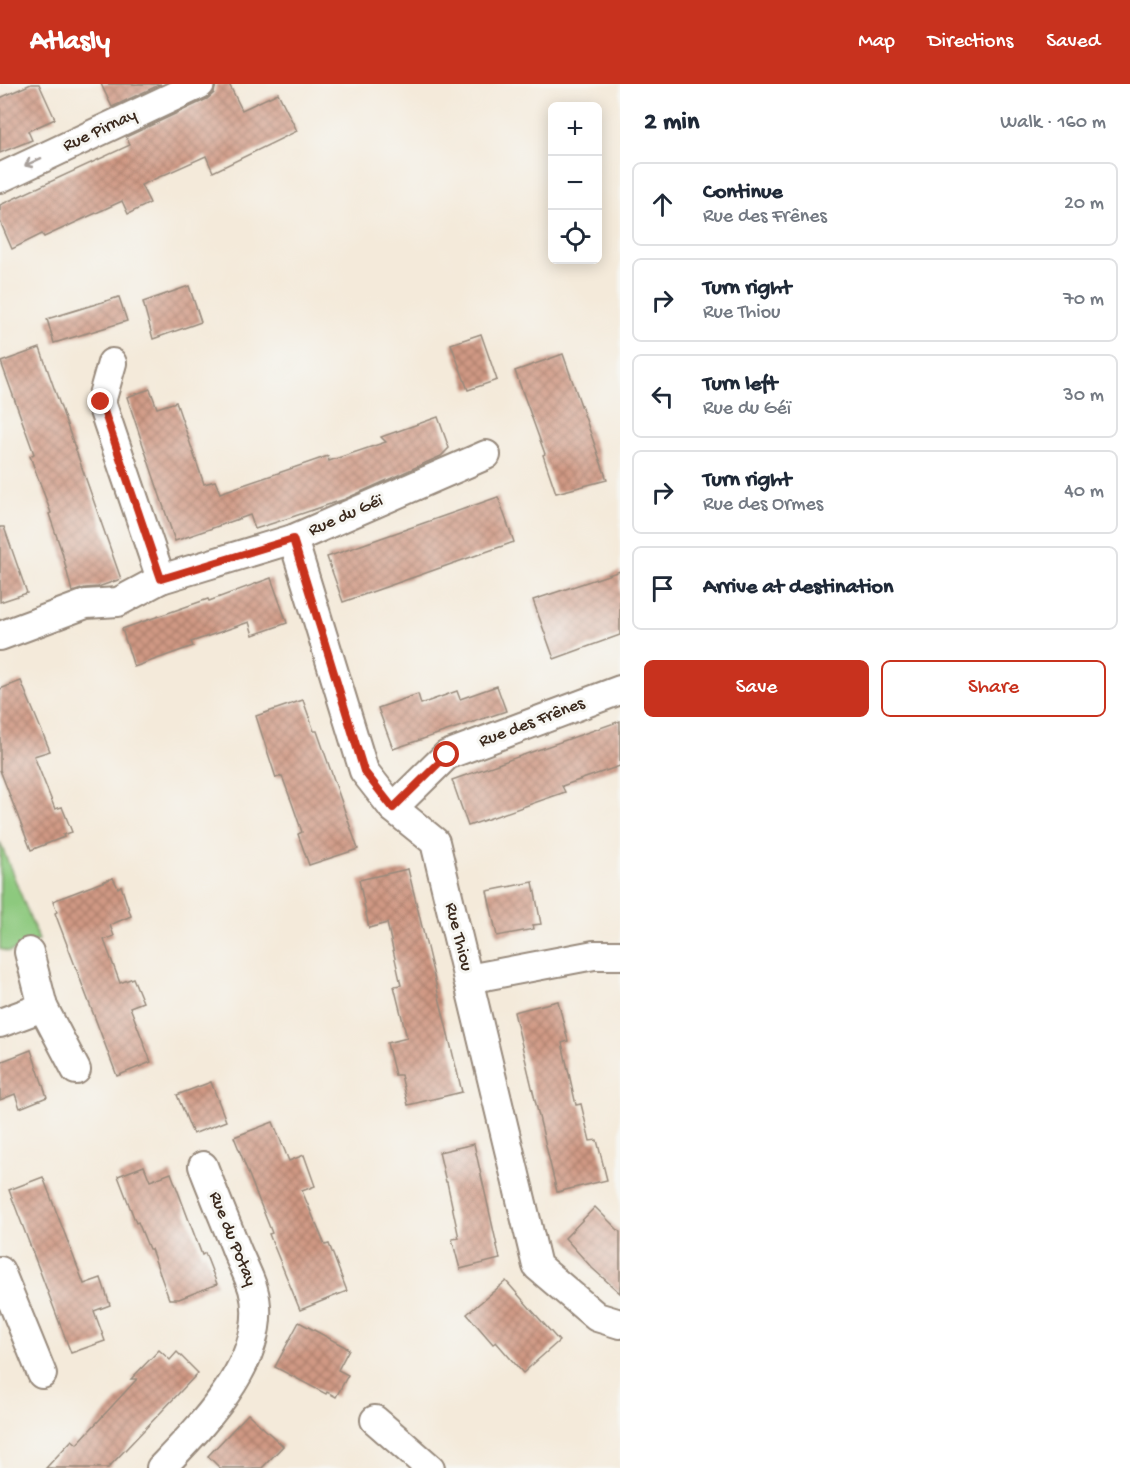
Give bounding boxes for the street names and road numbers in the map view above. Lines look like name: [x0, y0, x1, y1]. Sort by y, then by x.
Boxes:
street label: Rue Pirnay: [60, 105, 140, 157]
street label: Rue du Géï: [306, 490, 387, 542]
street label: Rue des Frênes: [476, 693, 589, 753]
street label: Rue Thiou: [439, 901, 477, 974]
street label: Rue du Potay: [204, 1189, 261, 1289]

